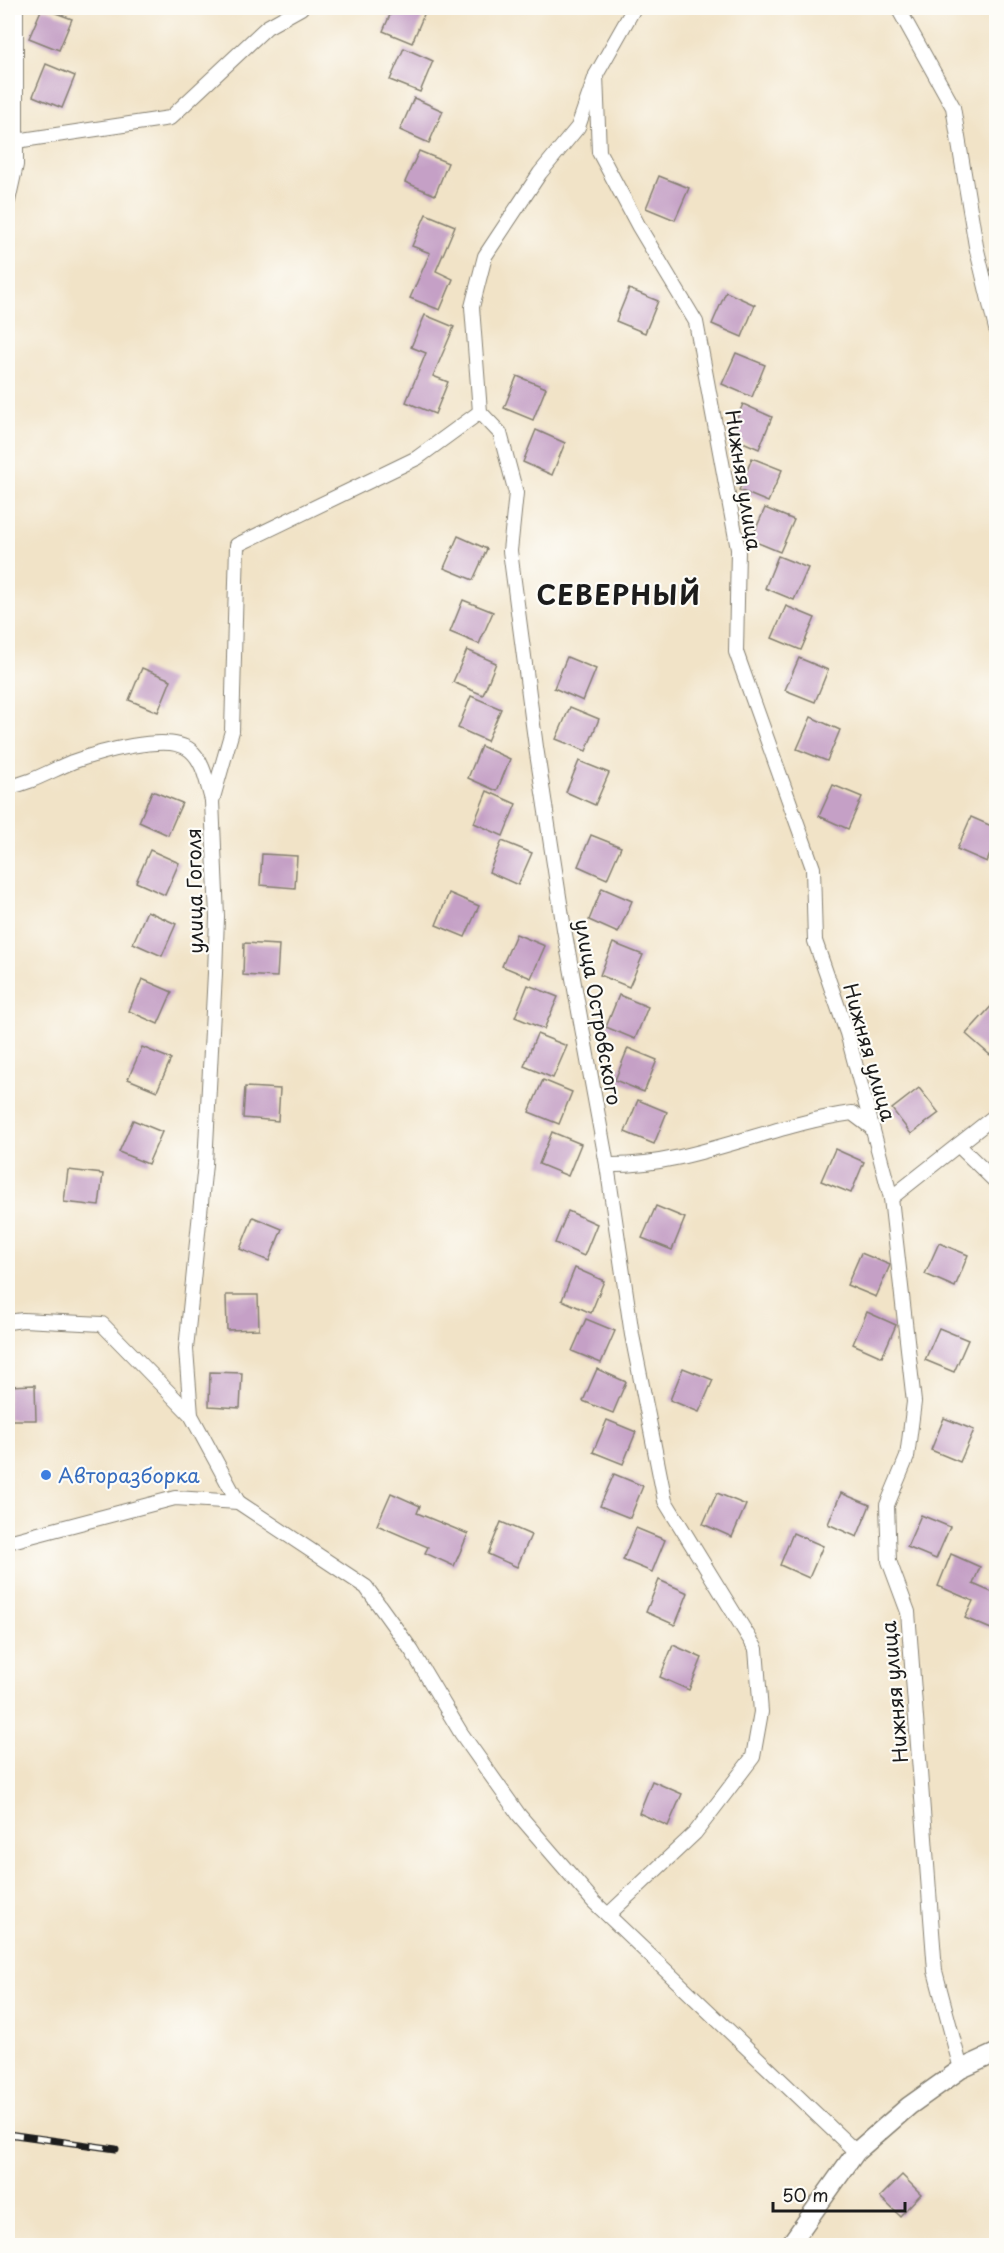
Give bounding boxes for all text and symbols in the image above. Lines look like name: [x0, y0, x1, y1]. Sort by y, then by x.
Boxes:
street label: Нижняя улица: [718, 407, 770, 553]
district label: СЕВЕРНЫЙ: [536, 575, 702, 614]
street label: улица Гоголя: [178, 828, 210, 954]
street label: улица Островского: [568, 916, 630, 1108]
street label: Нижняя улица: [836, 979, 904, 1125]
place label: Авторазборка: [58, 1460, 200, 1490]
marker: Авторазборка: [39, 1468, 53, 1482]
street label: Нижняя улица: [873, 1619, 915, 1764]
scale bar: [773, 2175, 905, 2213]
text: 50 m: [782, 2181, 829, 2208]

